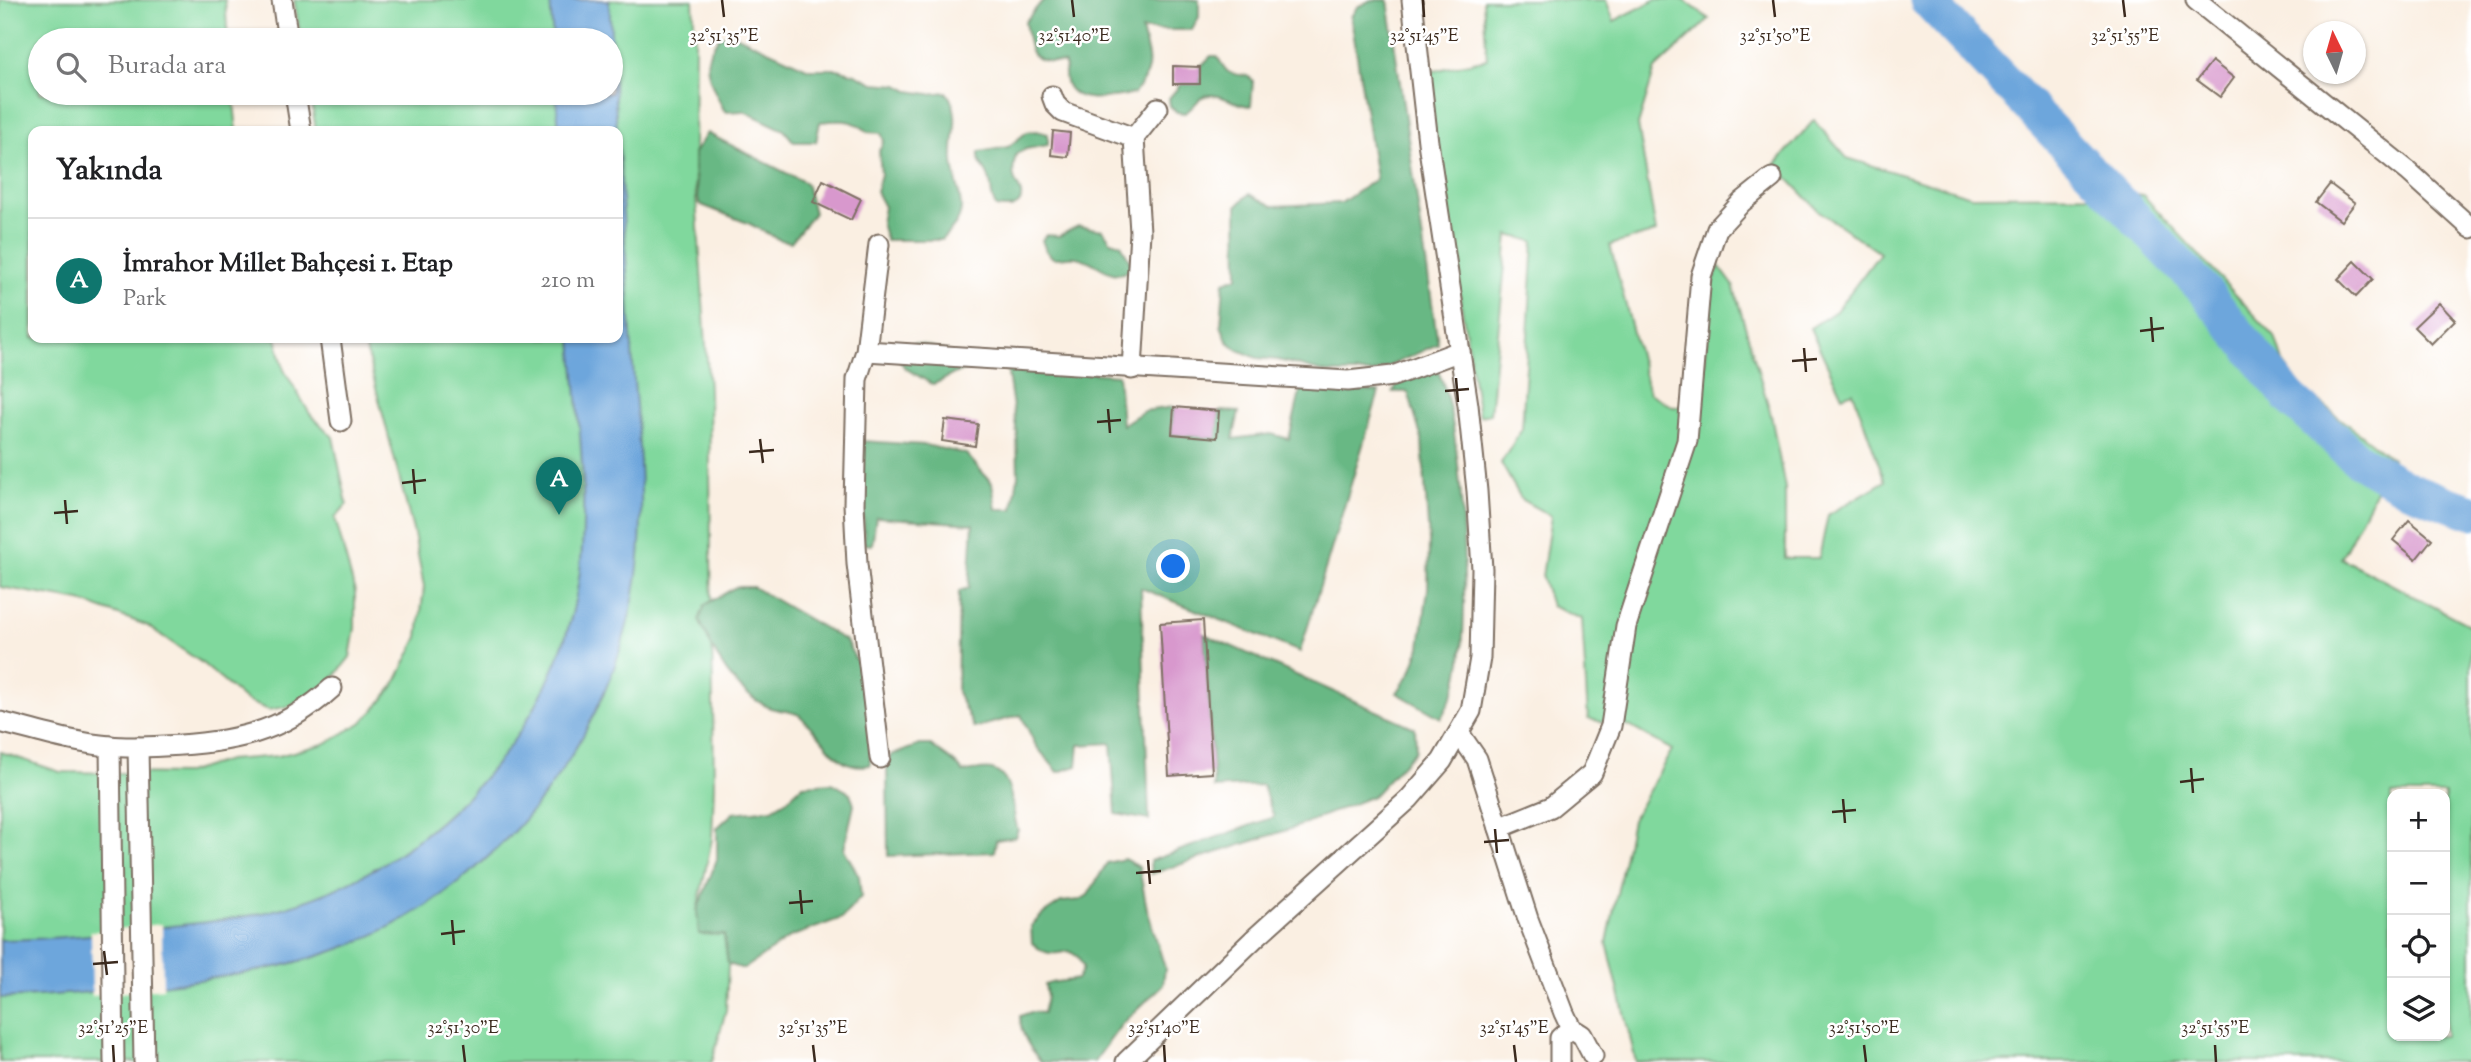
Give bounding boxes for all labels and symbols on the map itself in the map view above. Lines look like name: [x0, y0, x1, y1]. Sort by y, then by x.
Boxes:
north arrow: [2303, 21, 2366, 84]
text: 32°51'35"E: [689, 24, 759, 50]
text: 32°51'40"E: [1038, 24, 1110, 50]
text: 32°51'45"E: [1389, 24, 1459, 50]
text: 32°51'50"E: [1740, 24, 1811, 50]
text: 32°51'55"E: [2091, 24, 2159, 50]
pin: A: [536, 457, 582, 515]
your location: [1156, 549, 1190, 583]
text: 32°51'25"E: [78, 1016, 148, 1042]
text: 32°51'30"E: [427, 1016, 499, 1042]
text: 32°51'35"E: [778, 1016, 848, 1042]
text: 32°51'40"E: [1128, 1016, 1200, 1042]
text: 32°51'45"E: [1479, 1016, 1549, 1042]
text: 32°51'50"E: [1829, 1016, 1900, 1042]
text: 32°51'55"E: [2181, 1016, 2249, 1042]

